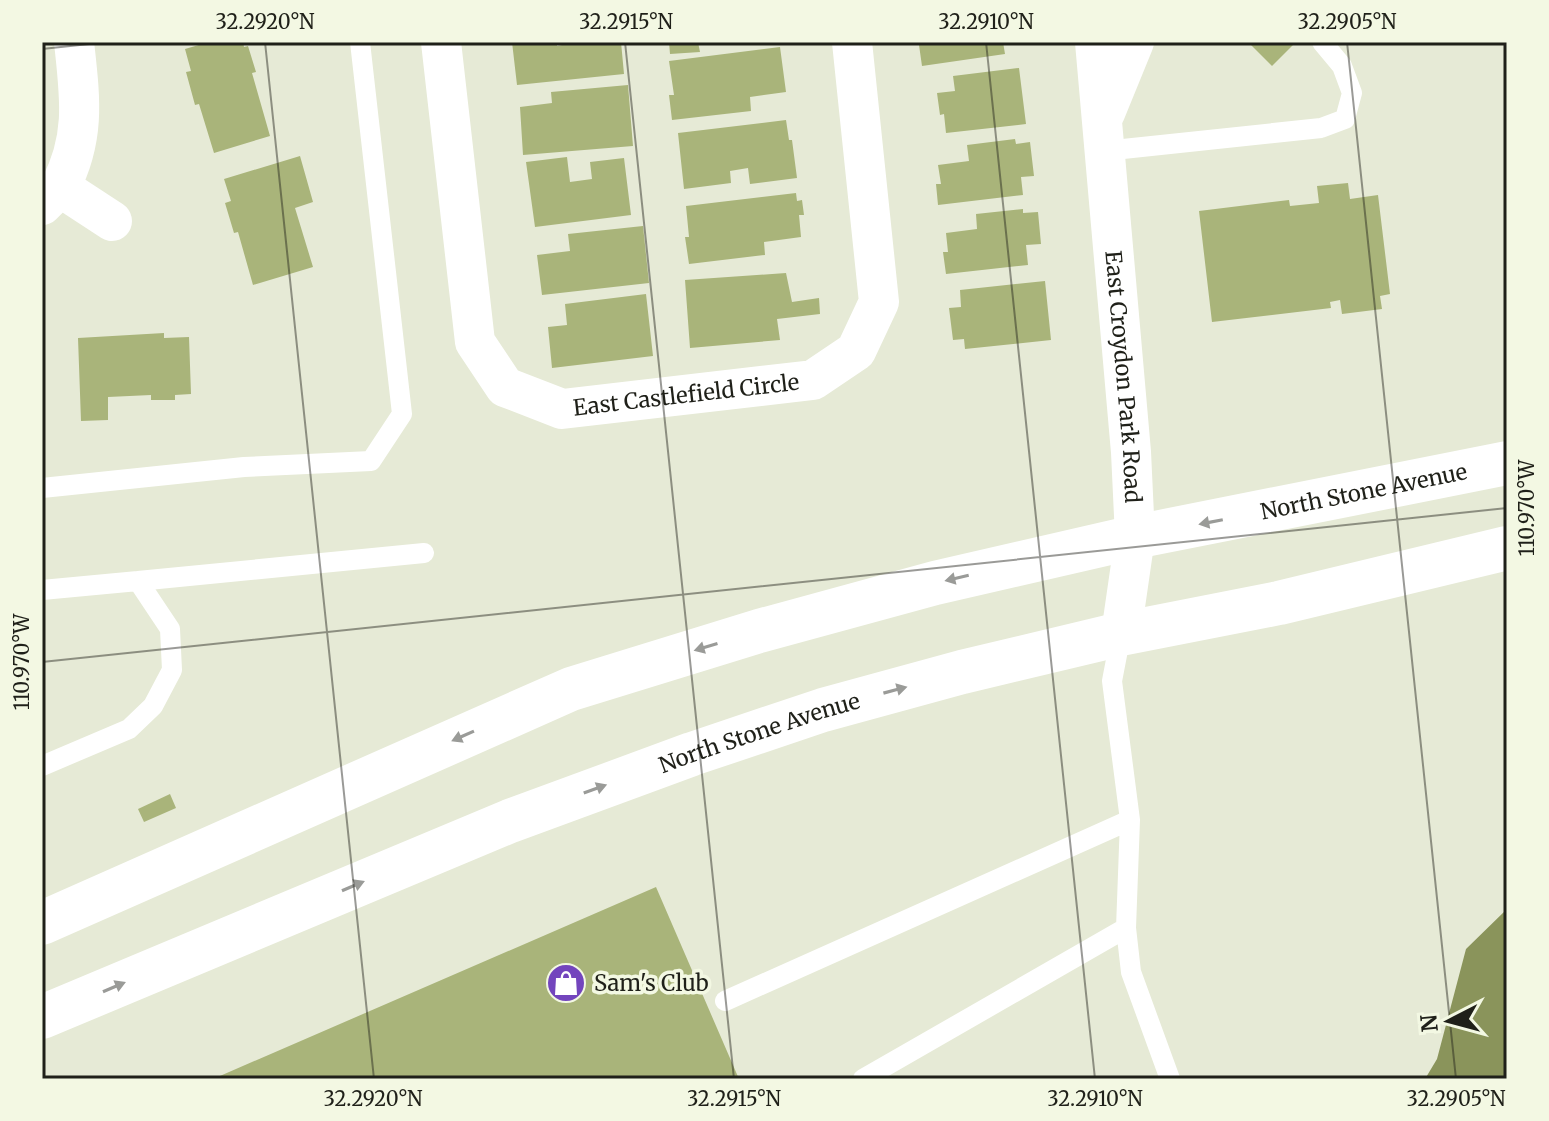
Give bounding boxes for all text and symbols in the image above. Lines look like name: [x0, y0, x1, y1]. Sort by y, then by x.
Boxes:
text: 32.2920°N: [216, 9, 315, 34]
text: 32.2915°N: [579, 9, 674, 34]
text: 32.2910°N: [938, 9, 1034, 34]
text: 32.2905°N: [1298, 9, 1397, 34]
street label: East Croydon Park Road: [1099, 249, 1147, 504]
street label: East Castlefield Circle: [571, 368, 801, 422]
street label: North Stone Avenue: [1258, 457, 1469, 526]
text: 110.970°W: [1514, 459, 1539, 556]
one-way arrow: [1198, 516, 1223, 528]
one-way arrow: [944, 572, 969, 585]
text: 110.970°W: [9, 613, 34, 710]
one-way arrow: [694, 641, 718, 654]
one-way arrow: [882, 684, 907, 696]
street label: North Stone Avenue: [655, 687, 863, 779]
one-way arrow: [451, 730, 474, 743]
one-way arrow: [583, 782, 607, 795]
one-way arrow: [341, 879, 365, 892]
shop icon: Sam's Club: [545, 962, 587, 1004]
place label: Sam's Club: [594, 969, 709, 997]
one-way arrow: [102, 980, 126, 993]
north arrow: [1409, 981, 1489, 1061]
text: N: [1414, 1012, 1444, 1033]
text: 32.2920°N: [324, 1086, 423, 1111]
text: 32.2915°N: [687, 1086, 782, 1111]
text: 32.2910°N: [1047, 1086, 1143, 1111]
text: 32.2905°N: [1407, 1086, 1506, 1111]

